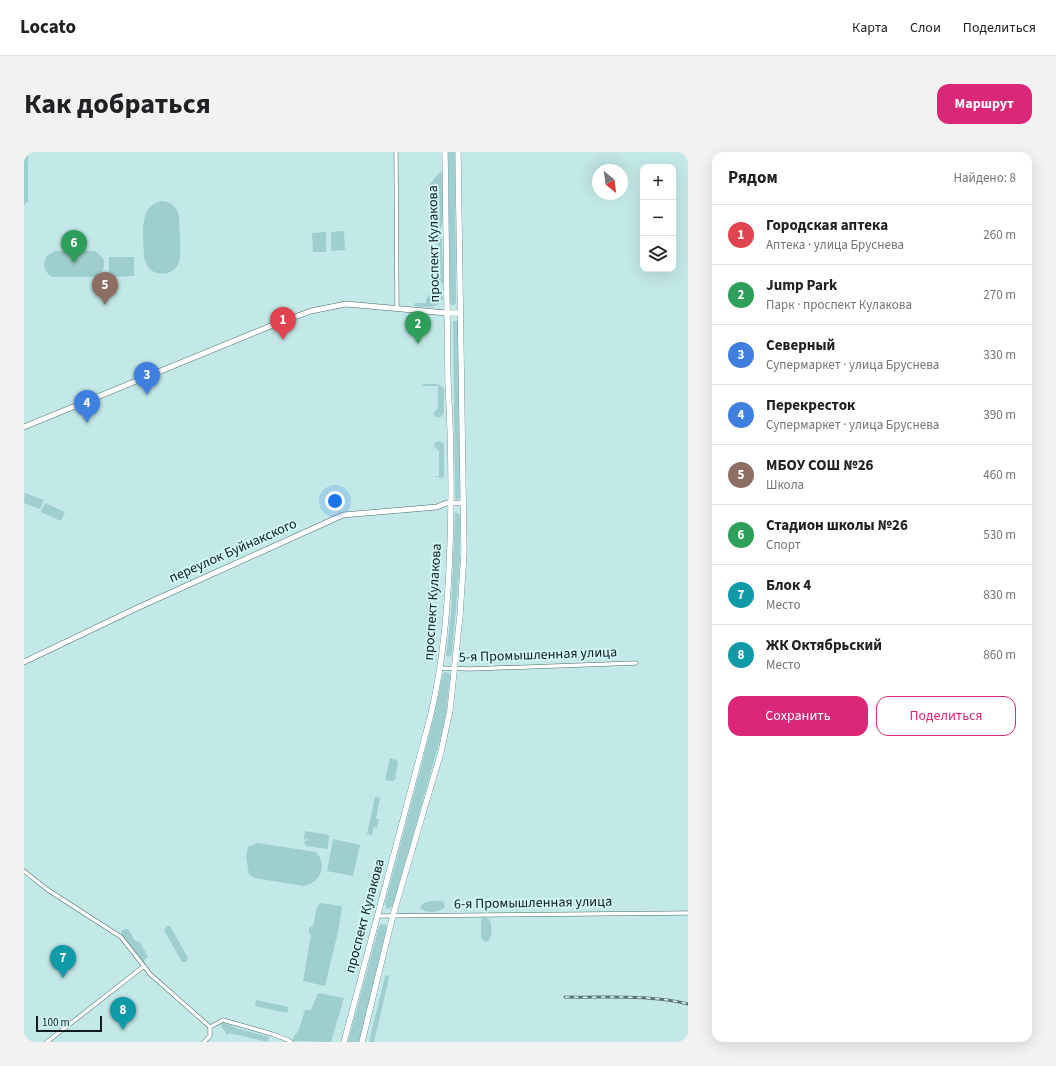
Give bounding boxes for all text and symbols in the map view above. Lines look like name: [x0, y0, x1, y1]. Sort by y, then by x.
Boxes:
text: Locato: [20, 14, 76, 41]
text: Карта: [852, 18, 888, 38]
text: Слои: [910, 18, 941, 38]
text: Поделиться: [963, 18, 1036, 38]
text: Как добраться: [24, 84, 211, 124]
button: Маршрут: [937, 84, 1032, 124]
north arrow: [592, 164, 628, 200]
map controls: [640, 164, 676, 272]
button: +: [640, 164, 676, 200]
text: Рядом: [728, 166, 778, 190]
text: Найдено: 8: [954, 169, 1016, 187]
street label: проспект Кулакова: [423, 185, 445, 303]
button: −: [640, 200, 676, 236]
text: Городская аптека: [766, 215, 888, 236]
text: 1: [738, 226, 744, 244]
text: 260 m: [983, 226, 1016, 244]
pin: 6: [61, 230, 87, 263]
button: layers: [640, 236, 676, 272]
text: Аптека · улица Бруснева: [766, 236, 904, 254]
pin: 5: [92, 272, 118, 305]
text: Jump Park: [766, 275, 837, 296]
text: 2: [738, 286, 744, 304]
text: 270 m: [983, 286, 1016, 304]
text: Парк · проспект Кулакова: [766, 296, 912, 314]
pin: 1: [270, 307, 296, 340]
pin: 2: [405, 311, 431, 344]
text: Северный: [766, 335, 835, 356]
text: 3: [738, 346, 744, 364]
text: 330 m: [983, 346, 1016, 364]
text: Супермаркет · улица Бруснева: [766, 356, 939, 374]
pin: 3: [134, 362, 160, 395]
pin: 4: [74, 390, 100, 423]
text: Перекресток: [766, 395, 855, 416]
text: 4: [738, 406, 744, 424]
text: 390 m: [983, 406, 1016, 424]
text: Супермаркет · улица Бруснева: [766, 416, 939, 434]
text: МБОУ СОШ №26: [766, 455, 874, 476]
text: 5: [738, 466, 744, 484]
text: 460 m: [983, 466, 1016, 484]
text: Школа: [766, 476, 804, 494]
your location: [325, 491, 345, 511]
street label: переулок Буйнакского: [166, 514, 300, 588]
text: Стадион школы №26: [766, 515, 908, 536]
text: 6: [738, 526, 744, 544]
text: 530 m: [983, 526, 1016, 544]
text: Спорт: [766, 536, 801, 554]
street label: проспект Кулакова: [419, 543, 447, 661]
text: Блок 4: [766, 575, 811, 596]
text: 7: [738, 586, 744, 604]
text: 830 m: [983, 586, 1016, 604]
text: Место: [766, 596, 801, 614]
text: ЖК Октябрьский: [766, 635, 882, 656]
street label: 5-я Промышленная улица: [459, 642, 617, 668]
text: 8: [738, 646, 744, 664]
text: 860 m: [983, 646, 1016, 664]
text: Место: [766, 656, 801, 674]
button: Сохранить: [728, 696, 868, 736]
button: Поделиться: [876, 696, 1016, 736]
street label: проспект Кулакова: [340, 857, 390, 975]
street label: 6-я Промышленная улица: [454, 892, 612, 914]
pin: 7: [50, 945, 76, 978]
pin: 8: [110, 997, 136, 1030]
scale bar: [36, 1014, 102, 1033]
text: 100 m: [42, 1015, 70, 1030]

